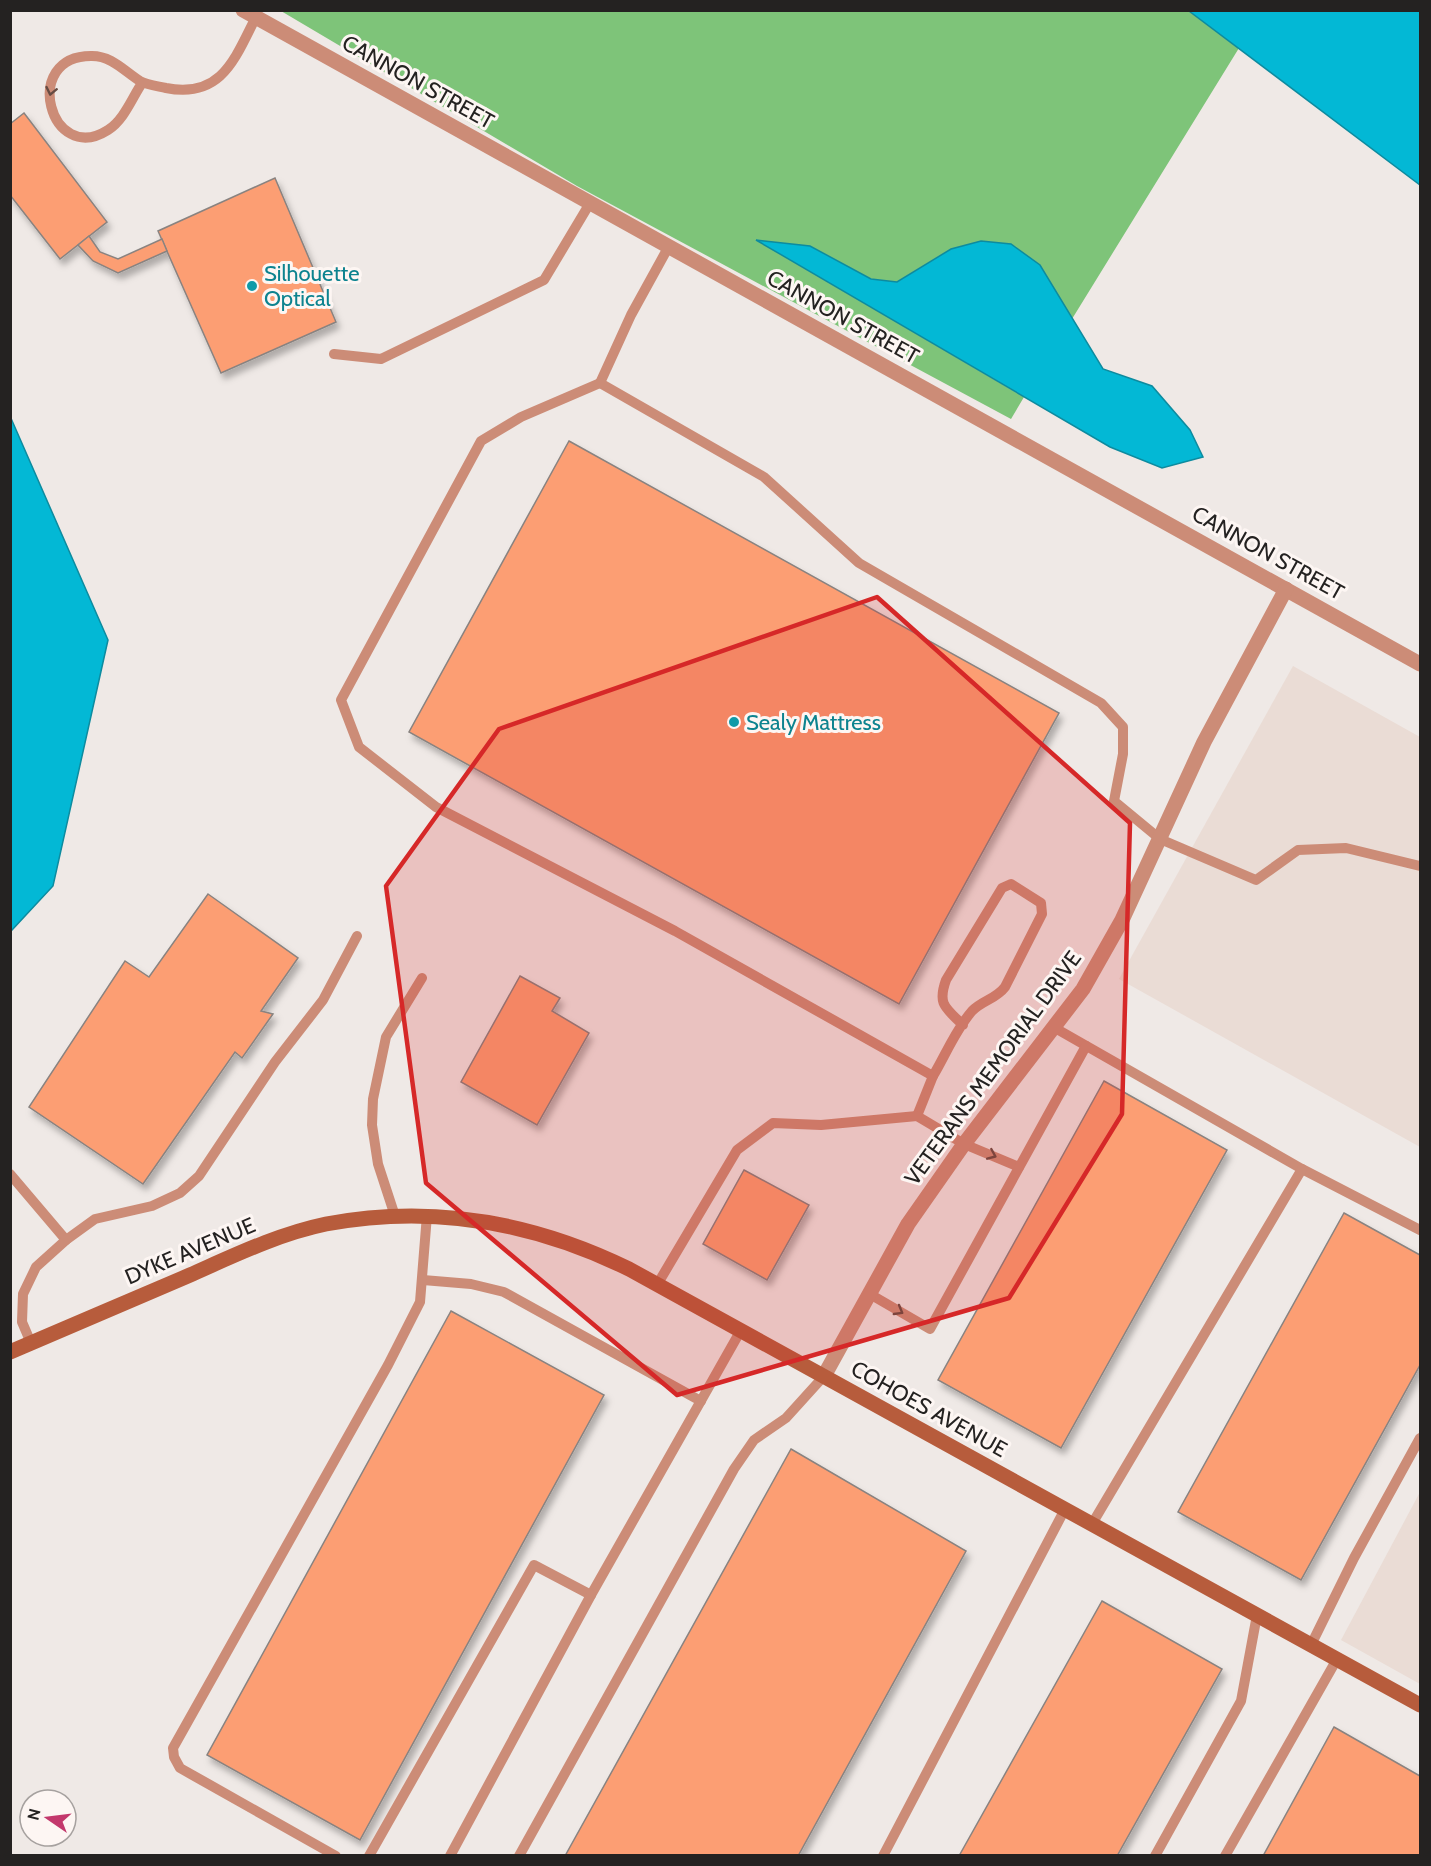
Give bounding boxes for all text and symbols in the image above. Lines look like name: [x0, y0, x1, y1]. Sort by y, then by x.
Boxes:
street label: CANNON STREET: [337, 29, 499, 135]
one-way arrow: [45, 85, 58, 95]
place label: Silhouette Optical: [264, 260, 359, 312]
street label: CANNON STREET: [762, 264, 924, 370]
marker: Silhouette Optical: [245, 279, 259, 293]
street label: CANNON STREET: [1187, 500, 1349, 606]
place label: Sealy Mattress: [746, 709, 881, 736]
marker: Sealy Mattress: [727, 715, 741, 729]
street label: VETERANS MEMORIAL DRIVE: [899, 946, 1087, 1190]
one-way arrow: [985, 1148, 996, 1160]
street label: DYKE AVENUE: [121, 1211, 259, 1291]
one-way arrow: [893, 1304, 903, 1315]
street label: COHOES AVENUE: [846, 1355, 1012, 1463]
north arrow: [18, 1788, 78, 1848]
text: N: [23, 1807, 45, 1822]

